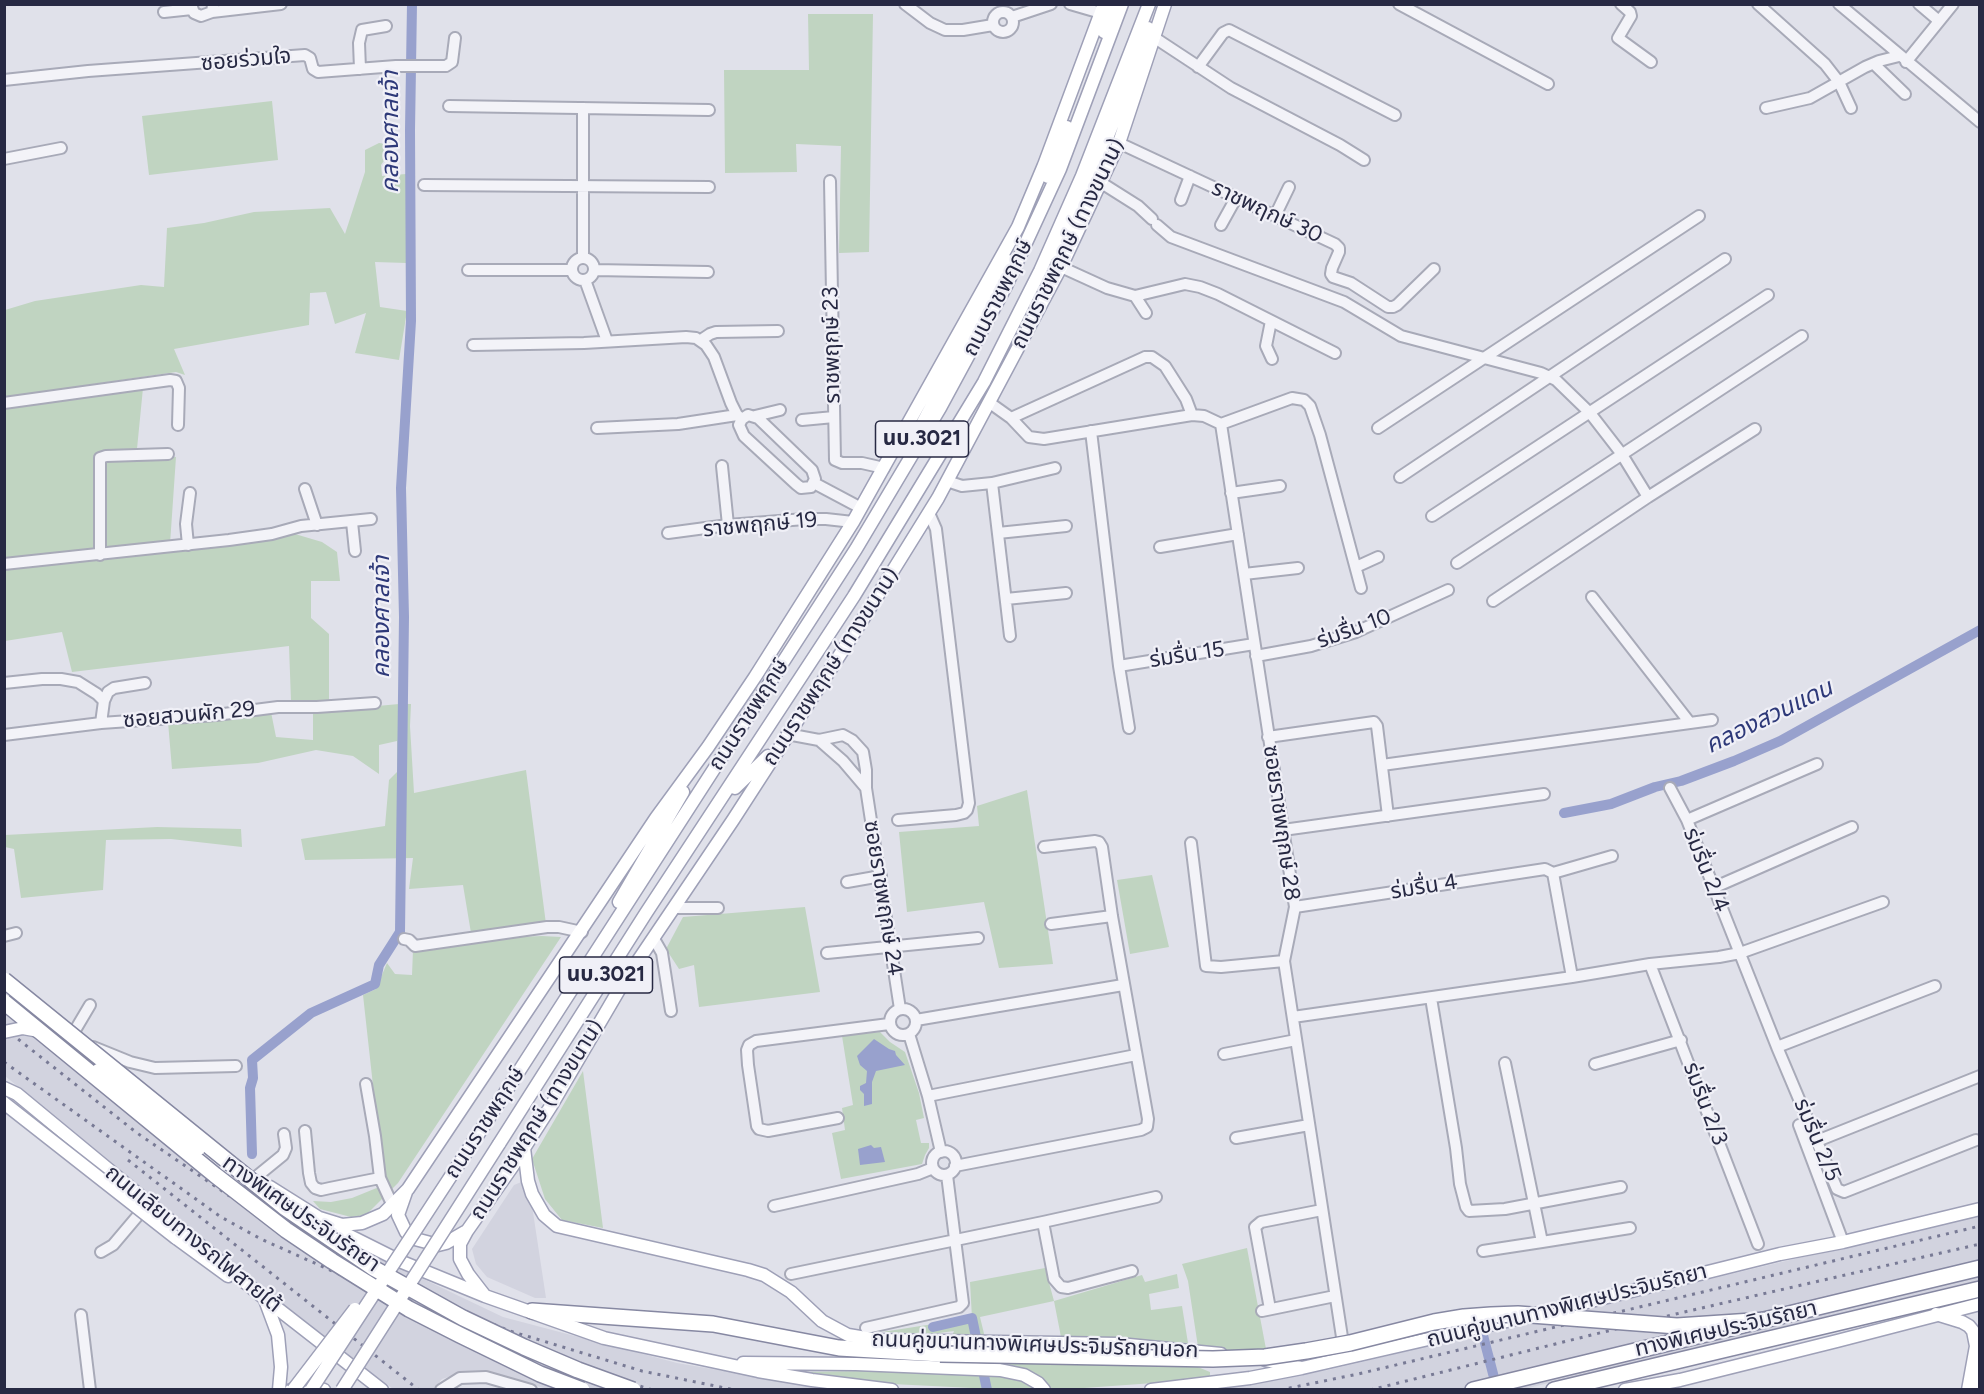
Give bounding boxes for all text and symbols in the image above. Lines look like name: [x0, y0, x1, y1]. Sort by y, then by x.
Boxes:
street label: ซอยร่วมใจ: [200, 43, 292, 77]
water label: คลองศาลเจ้า: [377, 71, 405, 193]
street label: ถนนราชพฤกษ์ (ทางขนาน): [1006, 134, 1130, 354]
street label: ราชพฤกษ์ 30: [1207, 175, 1327, 249]
street label: ถนนราชพฤกษ์: [957, 235, 1039, 361]
street label: ราชพฤกษ์ 23: [818, 286, 846, 404]
road number: นบ.3021: [876, 421, 968, 457]
street label: ราชพฤกษ์ 19: [702, 507, 818, 543]
water label: คลองศาลเจ้า: [368, 556, 396, 678]
street label: ถนนราชพฤกษ์ (ทางขนาน): [757, 563, 905, 771]
street label: ร่มรื่น 10: [1313, 603, 1395, 655]
street label: ร่มรื่น 15: [1148, 636, 1226, 674]
street label: ถนนราชพฤกษ์: [703, 654, 795, 776]
water label: คลองสวนแดน: [1701, 674, 1837, 760]
street label: ซอยสวนผัก 29: [122, 696, 256, 734]
street label: ซอยราชพฤกษ์ 28: [1257, 744, 1305, 902]
street label: ซอยราชพฤกษ์ 24: [858, 818, 908, 978]
street label: ร่มรื่น 2/4: [1677, 824, 1735, 916]
street label: ร่มรื่น 4: [1389, 869, 1459, 905]
road number: นบ.3021: [560, 957, 652, 993]
street label: ถนนราชพฤกษ์ (ทางขนาน): [465, 1015, 609, 1225]
street label: ร่มรื่น 2/3: [1677, 1059, 1733, 1149]
street label: ถนนราชพฤกษ์: [439, 1062, 531, 1184]
street label: ร่มรื่น 2/5: [1788, 1095, 1846, 1185]
street label: ทางพิเศษประจิมรัถยา: [217, 1150, 385, 1278]
street label: ถนนเลียบทางรถไฟสายใต้: [99, 1160, 287, 1318]
street label: ถนนคู่ขนานทางพิเศษประจิมรัถยา: [1424, 1258, 1710, 1354]
street label: ทางพิเศษประจิมรัถยา: [1632, 1295, 1820, 1363]
street label: ถนนคู่ขนานทางพิเศษประจิมรัถยานอก: [871, 1326, 1199, 1364]

